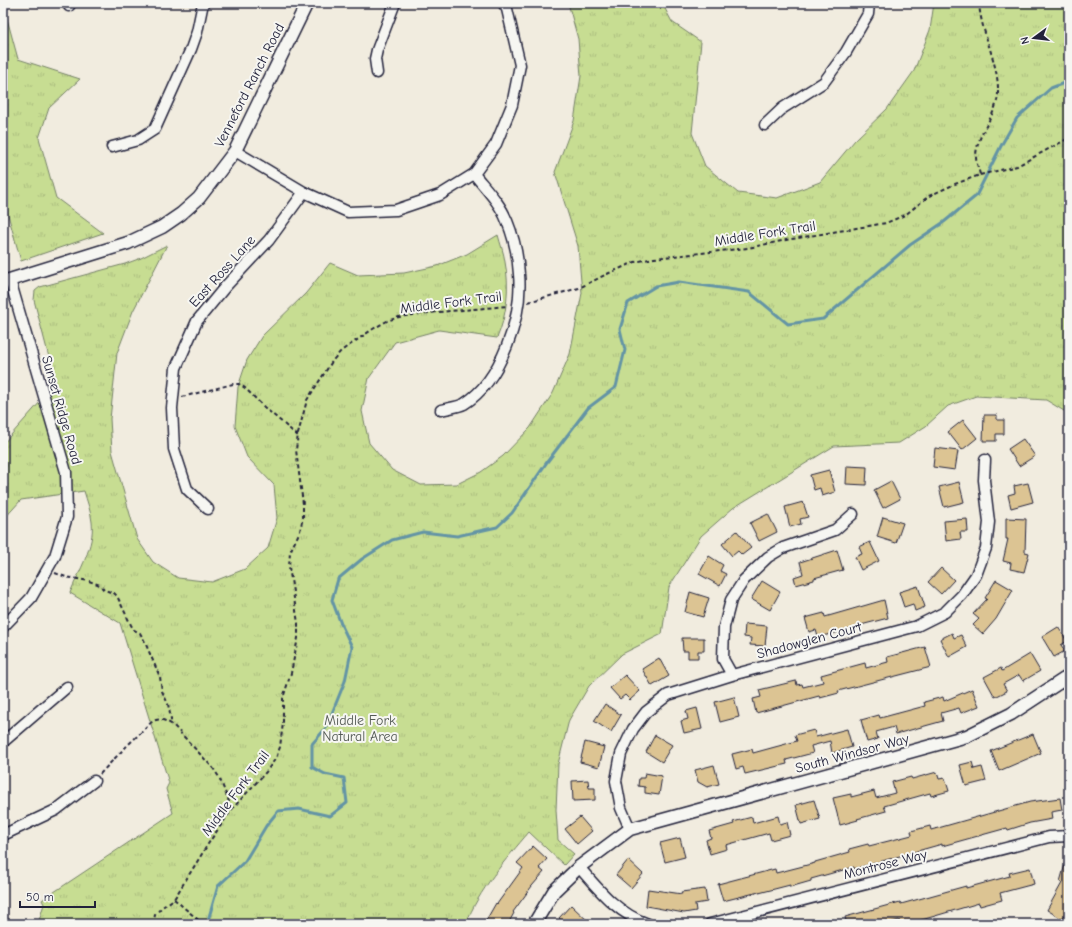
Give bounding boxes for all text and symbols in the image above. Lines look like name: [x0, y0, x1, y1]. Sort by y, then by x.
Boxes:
north arrow: [1014, 18, 1054, 58]
street label: Venneford Ranch Road: [211, 20, 288, 150]
text: N: [1018, 35, 1032, 46]
street label: Middle Fork Trail: [713, 217, 817, 250]
street label: East Ross Lane: [186, 232, 259, 311]
street label: Middle Fork Trail: [399, 288, 503, 317]
street label: Sunset Ridge Road: [38, 354, 85, 466]
street label: Shadowglen Court: [755, 618, 864, 663]
park label: Middle Fork Natural Area: [322, 712, 398, 745]
street label: South Windsor Way: [793, 730, 912, 777]
street label: Middle Fork Trail: [198, 747, 273, 839]
street label: Montrose Way: [842, 846, 929, 883]
scale bar: [20, 883, 95, 909]
text: 50 m: [26, 890, 54, 904]

